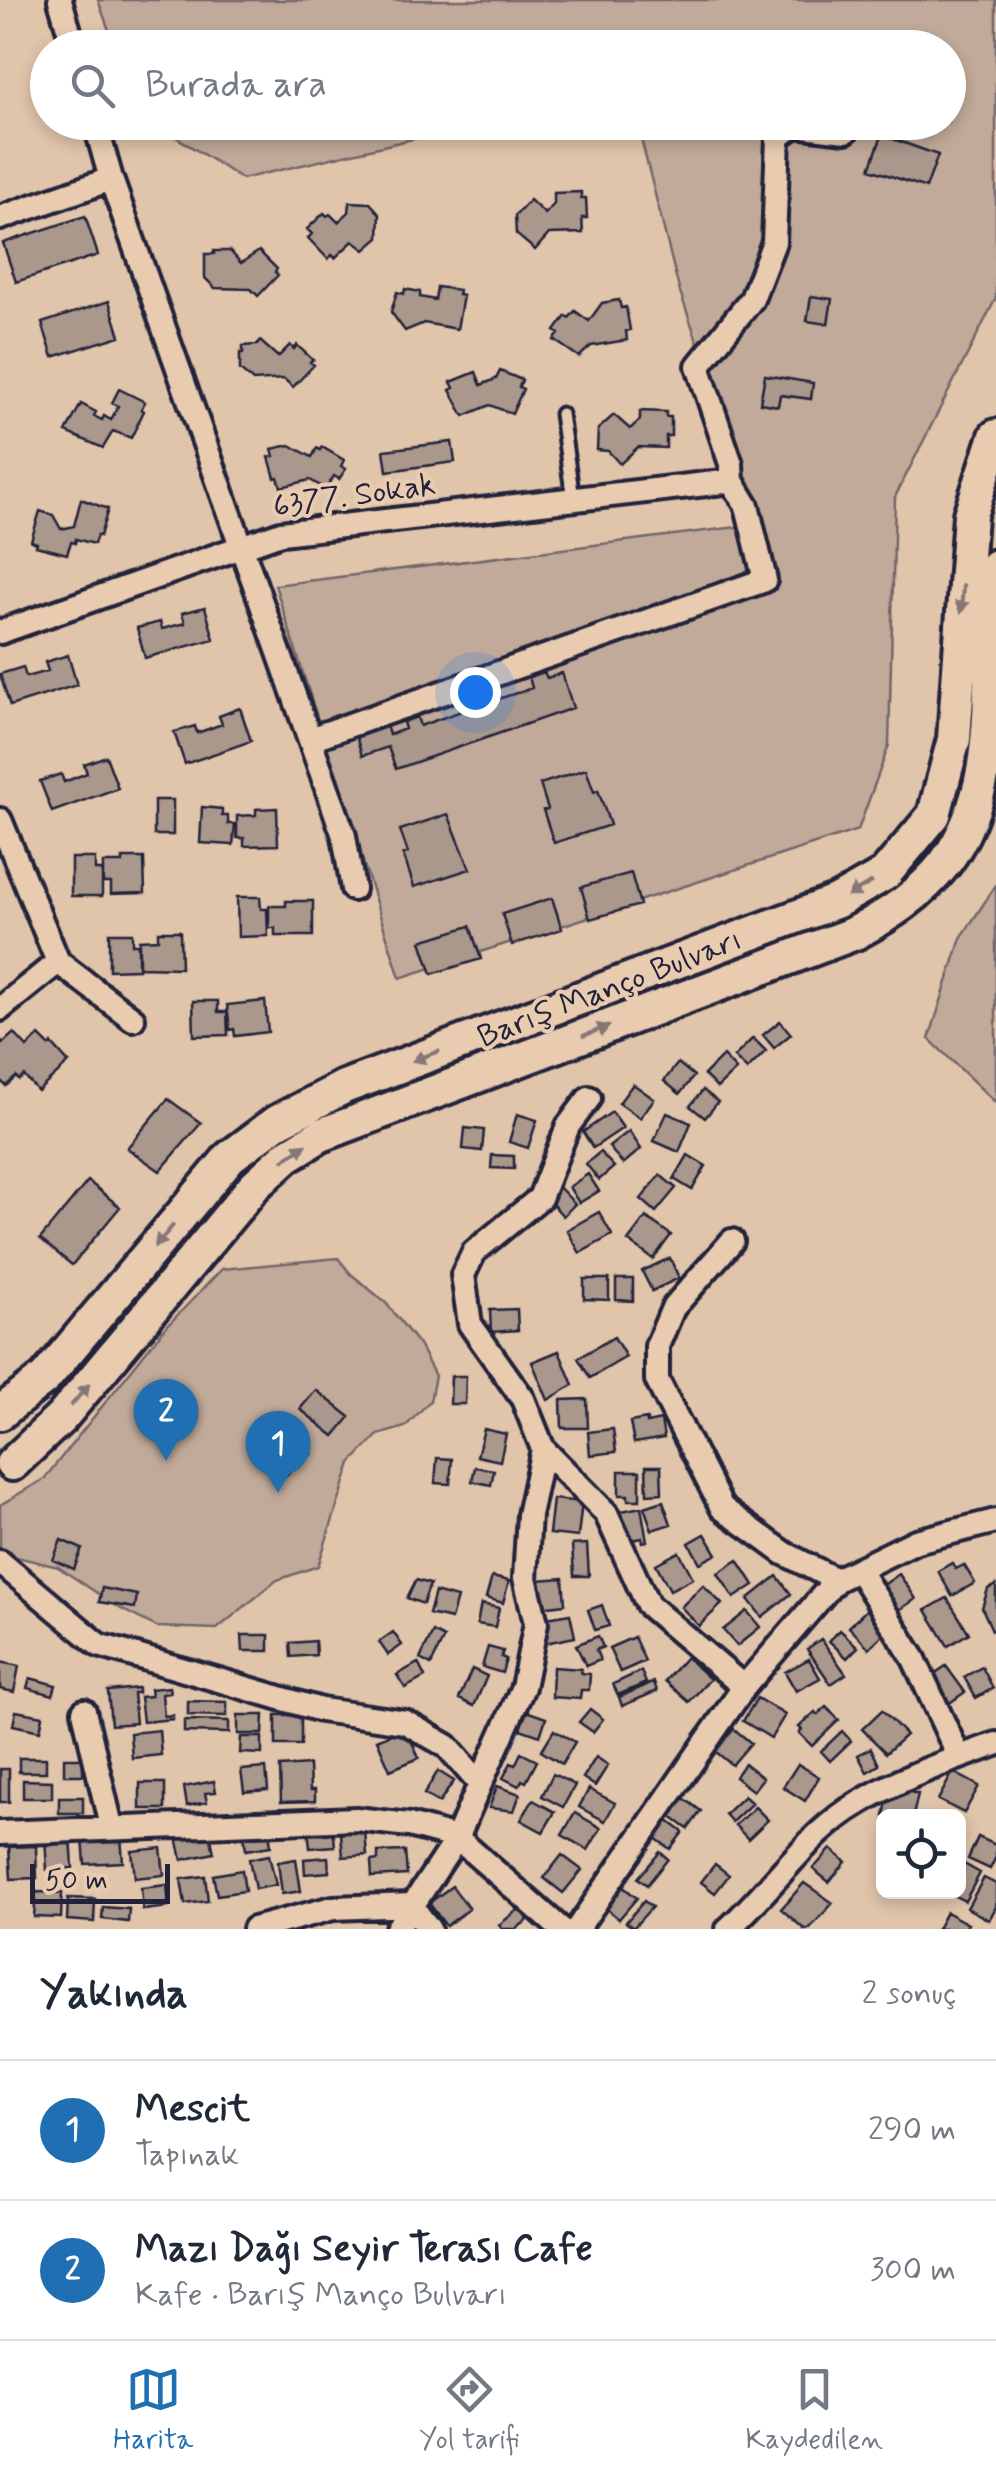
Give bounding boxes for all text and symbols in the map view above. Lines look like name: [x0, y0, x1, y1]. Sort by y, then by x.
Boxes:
search box: [30, 30, 966, 140]
icon: search: [65, 58, 120, 113]
text: Burada ara: [145, 61, 327, 110]
street label: 6377. Sokak: [270, 464, 438, 528]
one-way arrow: [954, 583, 970, 615]
your location: [450, 667, 501, 718]
one-way arrow: [846, 879, 874, 897]
street label: Barış Manço Bulvarı: [472, 919, 748, 1059]
one-way arrow: [581, 1023, 611, 1038]
one-way arrow: [411, 1048, 441, 1064]
one-way arrow: [281, 1143, 308, 1162]
one-way arrow: [154, 1223, 175, 1248]
pin: 2: [134, 1378, 198, 1461]
one-way arrow: [69, 1382, 90, 1407]
pin: 1: [246, 1410, 310, 1493]
map controls: [876, 1809, 966, 1899]
button: locate: [876, 1809, 966, 1899]
scale bar: [30, 1859, 170, 1904]
text: 50 m: [45, 1863, 108, 1900]
text: Yakında: [40, 1967, 188, 2022]
text: 2 sonuç: [862, 1973, 956, 2015]
text: Mescit: [135, 2085, 250, 2134]
text: 1: [65, 2109, 80, 2151]
text: 290 m: [868, 2109, 956, 2151]
text: Tapınak: [135, 2134, 239, 2176]
text: Mazı Dağı Seyir Terası Cafe: [135, 2225, 593, 2274]
text: 2: [65, 2249, 80, 2291]
text: 300 m: [870, 2249, 956, 2291]
text: Kafe · Barış Manço Bulvarı: [135, 2274, 507, 2316]
tab: Harita: [113, 2362, 193, 2459]
tab: Yol tarifi: [419, 2362, 520, 2459]
tab: Kaydedilen: [746, 2362, 883, 2459]

